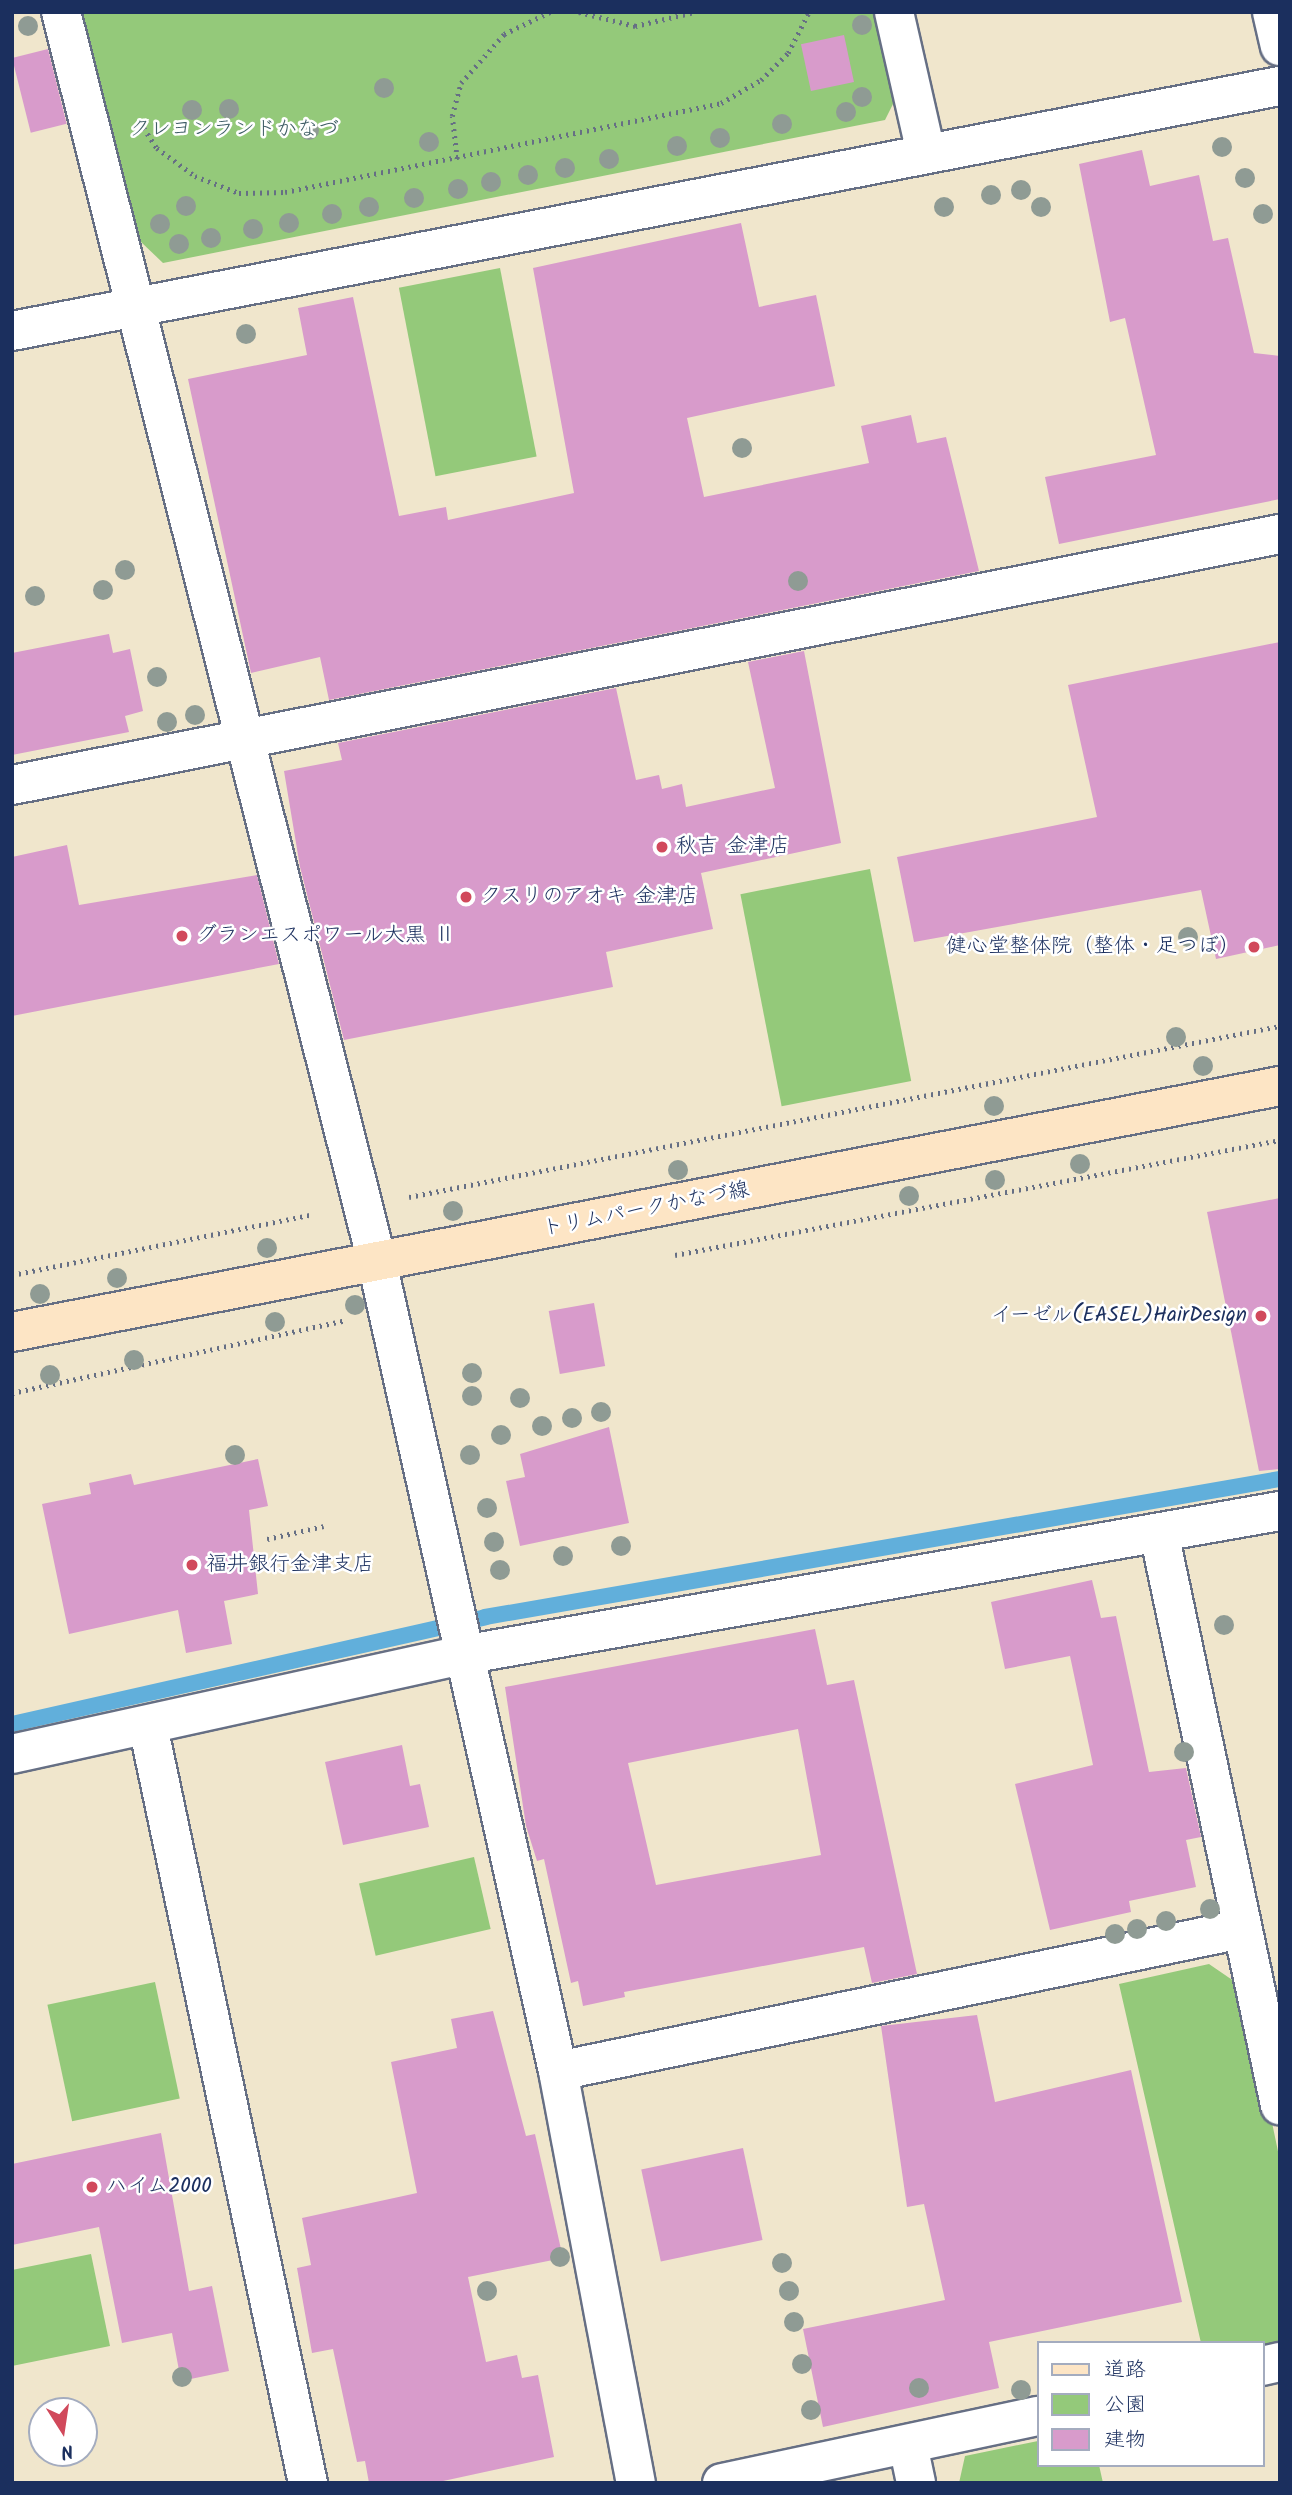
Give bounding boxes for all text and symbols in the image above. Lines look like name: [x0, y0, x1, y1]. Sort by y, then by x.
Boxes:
park label: クレヨンランドかなづ: [129, 117, 339, 143]
place label: 秋吉 金津店: [676, 834, 789, 860]
marker: 秋吉 金津店: [654, 839, 670, 855]
place label: クスリのアオキ 金津店: [480, 884, 698, 910]
marker: クスリのアオキ 金津店: [458, 889, 474, 905]
place label: グランエスポワール大黒 Ⅱ: [196, 923, 456, 949]
marker: グランエスポワール大黒 Ⅱ: [174, 928, 190, 944]
place label: 健心堂整体院（整体・足つぼ）: [946, 934, 1240, 960]
marker: 健心堂整体院（整体・足つぼ）: [1246, 939, 1262, 955]
street label: トリムパークかなづ線: [541, 1178, 751, 1242]
place label: イーゼル(EASEL)HairDesign: [990, 1303, 1247, 1329]
marker: イーゼル(EASEL)HairDesign: [1253, 1308, 1269, 1324]
place label: 福井銀行金津支店: [206, 1552, 374, 1578]
marker: 福井銀行金津支店: [184, 1557, 200, 1573]
place label: ハイム2000: [106, 2174, 213, 2200]
marker: ハイム2000: [84, 2179, 100, 2195]
legend: [1036, 2341, 1264, 2467]
text: 道路: [1104, 2354, 1146, 2387]
text: 公園: [1104, 2389, 1146, 2422]
north arrow: [28, 2397, 98, 2467]
text: 建物: [1104, 2424, 1146, 2457]
text: N: [58, 2435, 76, 2467]

